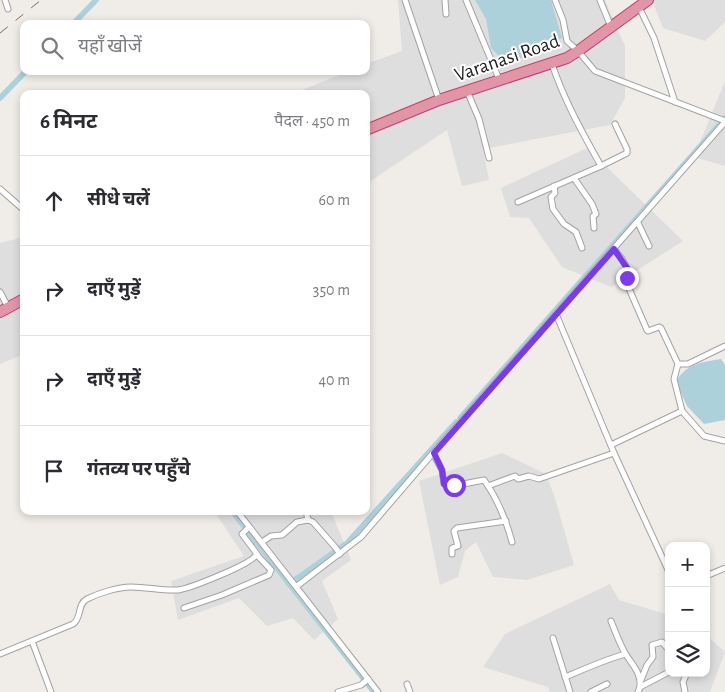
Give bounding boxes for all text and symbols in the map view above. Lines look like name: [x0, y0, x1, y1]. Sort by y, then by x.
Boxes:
search box: [20, 20, 370, 75]
street label: Varanasi Road: [452, 31, 562, 85]
icon: search: [38, 34, 66, 62]
text: यहाँ खोजें: [78, 37, 142, 56]
text: 6 मिनट: [40, 111, 97, 132]
text: पैदल · 450 m: [274, 113, 350, 129]
icon: ahead: [40, 187, 68, 215]
text: सीधे चलें: [87, 190, 150, 209]
text: 60 m: [319, 192, 350, 208]
route end: [616, 267, 639, 290]
icon: right: [40, 277, 68, 305]
text: दाएँ मुड़ें: [87, 280, 141, 299]
text: 350 m: [313, 282, 350, 298]
icon: right: [40, 367, 68, 395]
text: दाएँ मुड़ें: [87, 370, 141, 389]
text: 40 m: [318, 372, 350, 388]
icon: arrive: [40, 457, 68, 485]
text: गंतव्य पर पहुँचे: [87, 460, 190, 479]
route start: [443, 474, 466, 497]
map controls: [665, 542, 710, 677]
button: +: [665, 542, 710, 587]
button: −: [665, 587, 710, 632]
button: layers: [665, 632, 710, 677]

